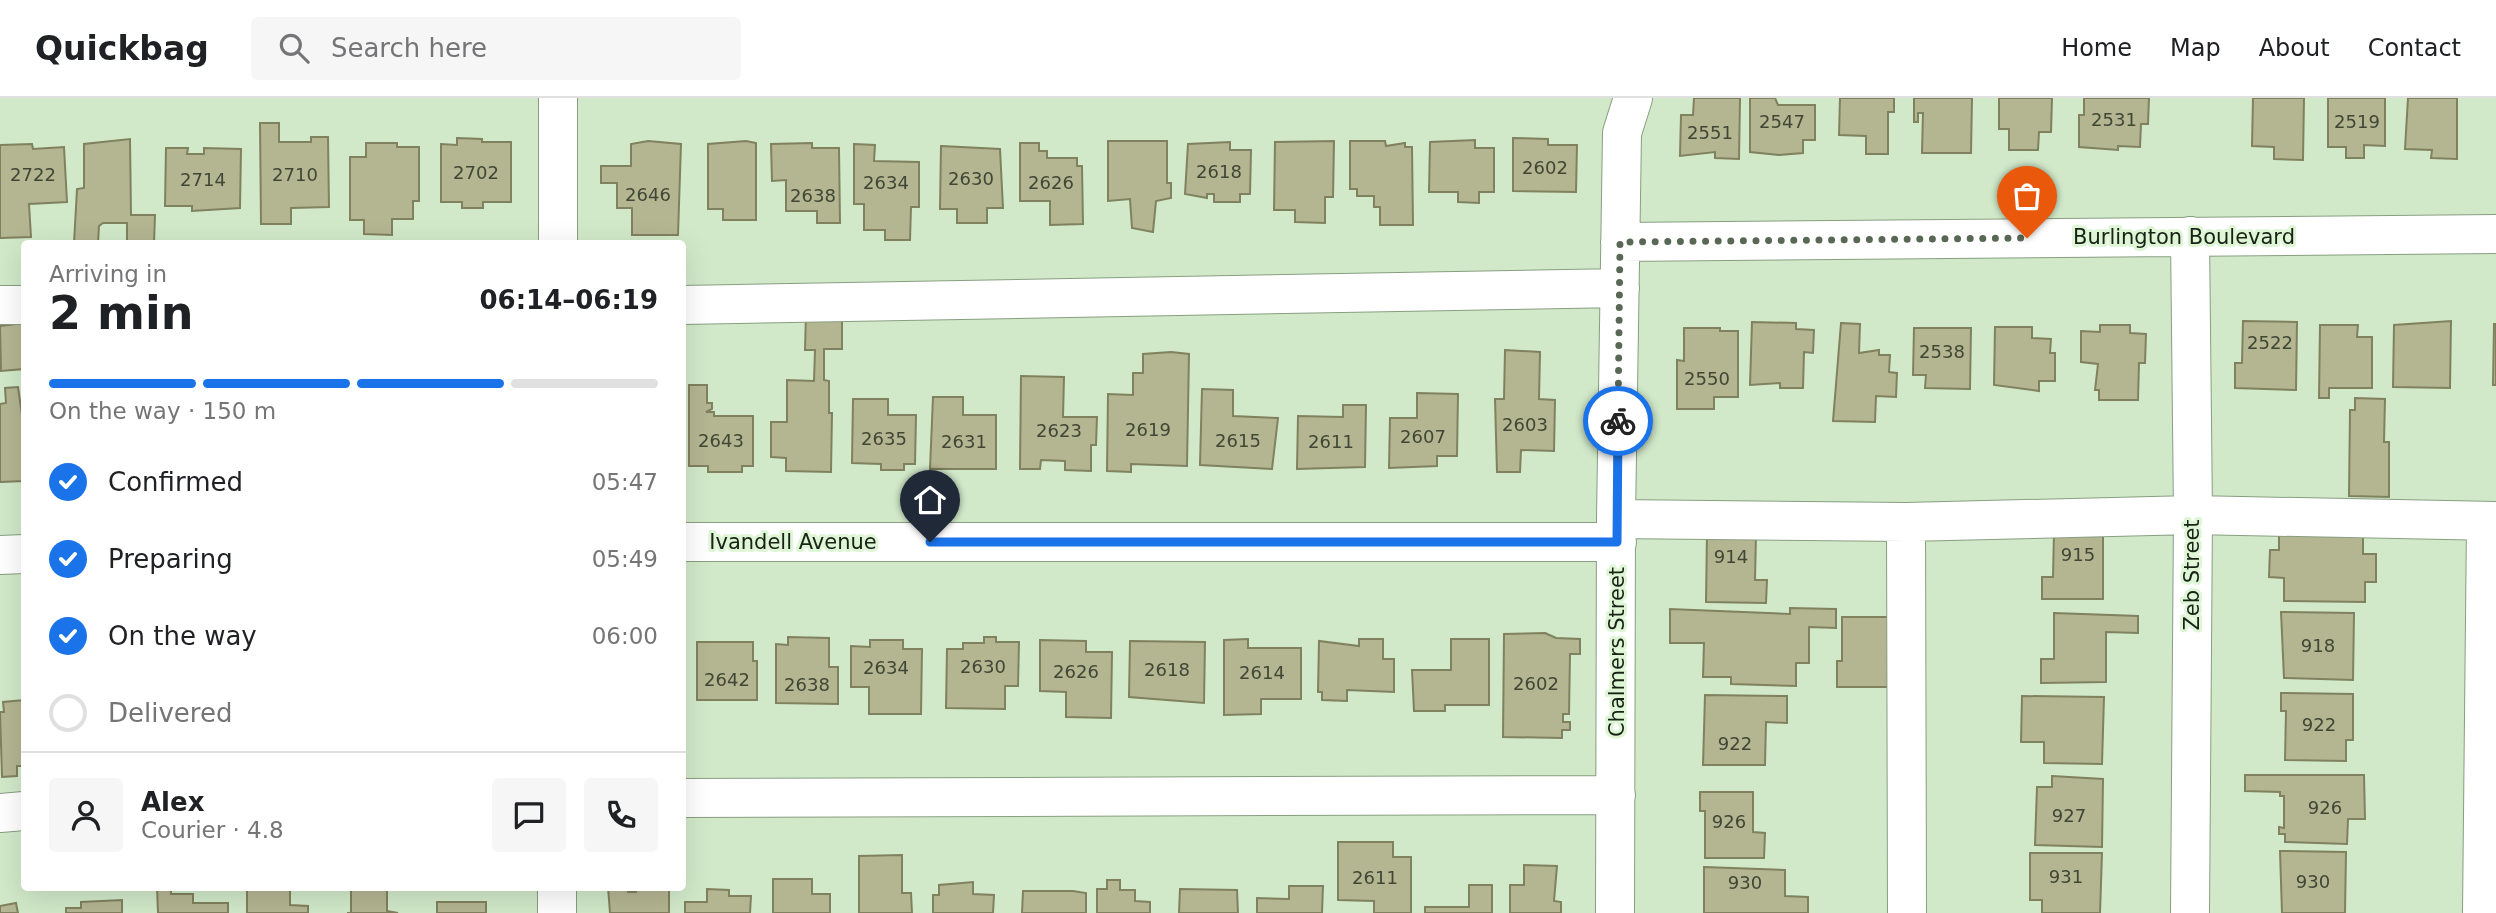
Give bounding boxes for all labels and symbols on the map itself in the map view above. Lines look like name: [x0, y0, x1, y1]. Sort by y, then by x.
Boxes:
house number: 2531: [2091, 109, 2137, 130]
house number: 2547: [1759, 111, 1805, 132]
house number: 2519: [2334, 111, 2380, 132]
house number: 2551: [1687, 122, 1733, 143]
house number: 2602: [1522, 157, 1568, 178]
house number: 2618: [1196, 161, 1242, 182]
house number: 2702: [453, 162, 499, 183]
house number: 2722: [10, 164, 56, 185]
house number: 2710: [272, 164, 318, 185]
pin: [1997, 166, 2057, 238]
house number: 2630: [948, 168, 994, 189]
house number: 2714: [180, 169, 226, 190]
house number: 2634: [863, 172, 909, 193]
house number: 2626: [1028, 172, 1074, 193]
house number: 2646: [625, 184, 671, 205]
house number: 2638: [790, 185, 836, 206]
street label: Burlington Boulevard: [2073, 225, 2295, 249]
house number: 2522: [2247, 332, 2293, 353]
house number: 2538: [1919, 341, 1965, 362]
house number: 2550: [1684, 368, 1730, 389]
courier: [1583, 386, 1653, 456]
house number: 2603: [1502, 414, 1548, 435]
house number: 2619: [1125, 419, 1171, 440]
house number: 2623: [1036, 420, 1082, 441]
house number: 2607: [1400, 426, 1446, 447]
house number: 2635: [861, 428, 907, 449]
house number: 2643: [698, 430, 744, 451]
house number: 2615: [1215, 430, 1261, 451]
house number: 2631: [941, 431, 987, 452]
house number: 2611: [1308, 431, 1354, 452]
pin: [900, 470, 960, 542]
street label: Zeb Street: [2180, 519, 2204, 631]
street label: Ivandell Avenue: [709, 530, 877, 554]
house number: 915: [2061, 544, 2095, 565]
house number: 914: [1714, 546, 1748, 567]
street label: Chalmers Street: [1605, 567, 1629, 737]
house number: 918: [2301, 635, 2335, 656]
house number: 2630: [960, 656, 1006, 677]
house number: 2634: [863, 657, 909, 678]
house number: 2618: [1144, 659, 1190, 680]
house number: 2626: [1053, 661, 1099, 682]
house number: 2614: [1239, 662, 1285, 683]
house number: 2642: [704, 669, 750, 690]
house number: 2602: [1513, 673, 1559, 694]
house number: 2638: [784, 674, 830, 695]
house number: 922: [2302, 714, 2336, 735]
house number: 922: [1718, 733, 1752, 754]
house number: 926: [2308, 797, 2342, 818]
house number: 927: [2052, 805, 2086, 826]
house number: 926: [1712, 811, 1746, 832]
house number: 931: [2049, 866, 2083, 887]
house number: 2611: [1352, 867, 1398, 888]
house number: 930: [2296, 871, 2330, 892]
house number: 930: [1728, 872, 1762, 893]

